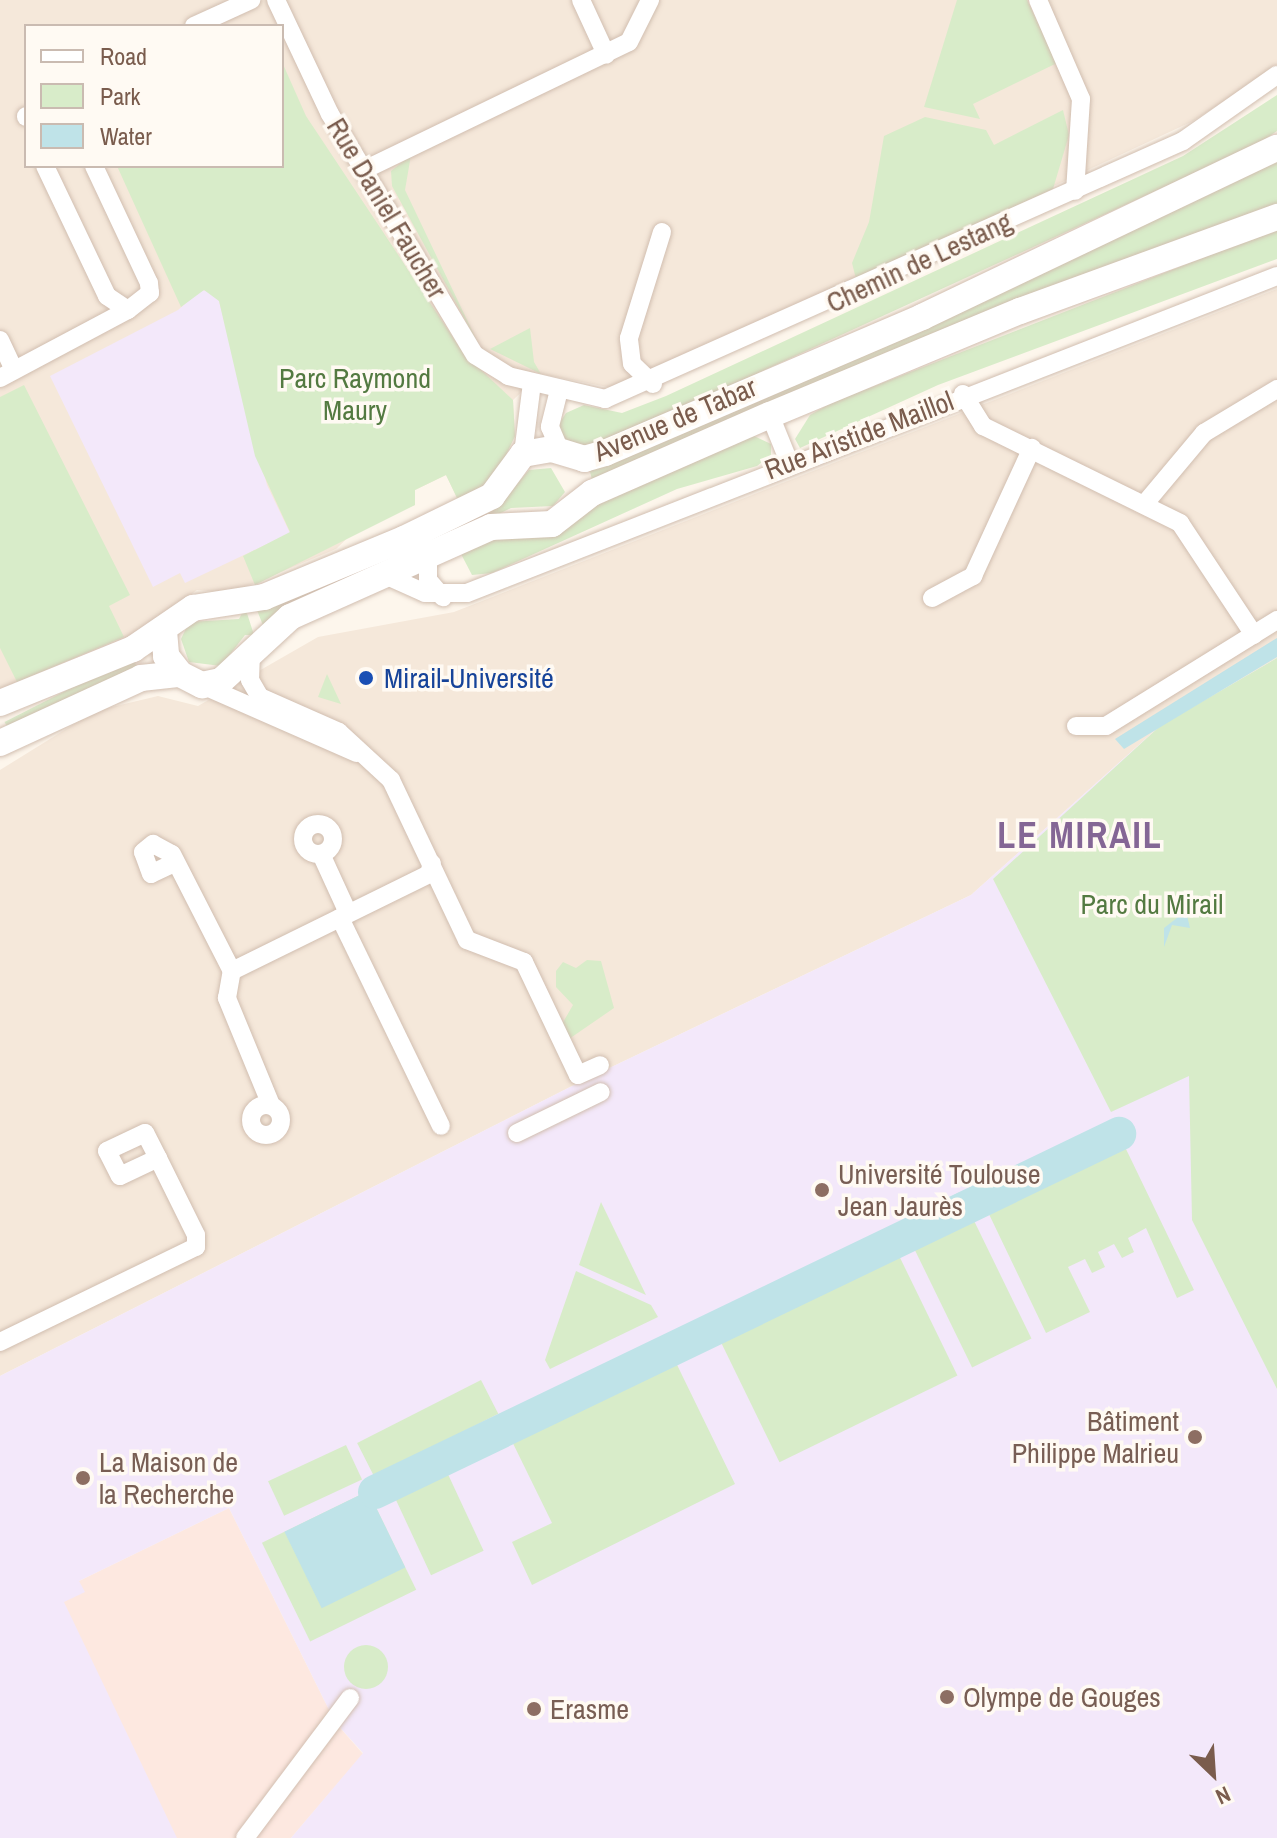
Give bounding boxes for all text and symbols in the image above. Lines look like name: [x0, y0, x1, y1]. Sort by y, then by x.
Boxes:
legend: [24, 24, 284, 168]
text: Road: [100, 40, 147, 72]
text: Park: [100, 80, 140, 112]
street label: Rue Daniel Faucher: [320, 112, 454, 304]
text: Water: [100, 120, 152, 152]
street label: Chemin de Lestang: [821, 204, 1017, 320]
park label: Parc Raymond Maury: [279, 361, 431, 427]
street label: Avenue de Tabar: [589, 370, 761, 468]
street label: Rue Aristide Maillol: [759, 383, 959, 487]
place label: Mirail-Université: [384, 661, 554, 695]
marker: Mirail-Université: [355, 667, 377, 689]
district label: LE MIRAIL: [997, 814, 1163, 858]
park label: Parc du Mirail: [1081, 887, 1223, 921]
place label: Université Toulouse Jean Jaurès: [838, 1157, 1041, 1223]
marker: Université Toulouse Jean Jaurès: [813, 1181, 831, 1199]
place label: Bâtiment Philippe Malrieu: [1012, 1404, 1179, 1470]
marker: Bâtiment Philippe Malrieu: [1186, 1428, 1204, 1446]
place label: La Maison de la Recherche: [99, 1445, 238, 1511]
marker: La Maison de la Recherche: [74, 1469, 92, 1487]
place label: Olympe de Gouges: [963, 1680, 1161, 1714]
marker: Olympe de Gouges: [938, 1688, 956, 1706]
place label: Erasme: [550, 1692, 629, 1726]
marker: Erasme: [525, 1700, 543, 1718]
north arrow: [1173, 1734, 1253, 1814]
text: N: [1211, 1779, 1235, 1812]

